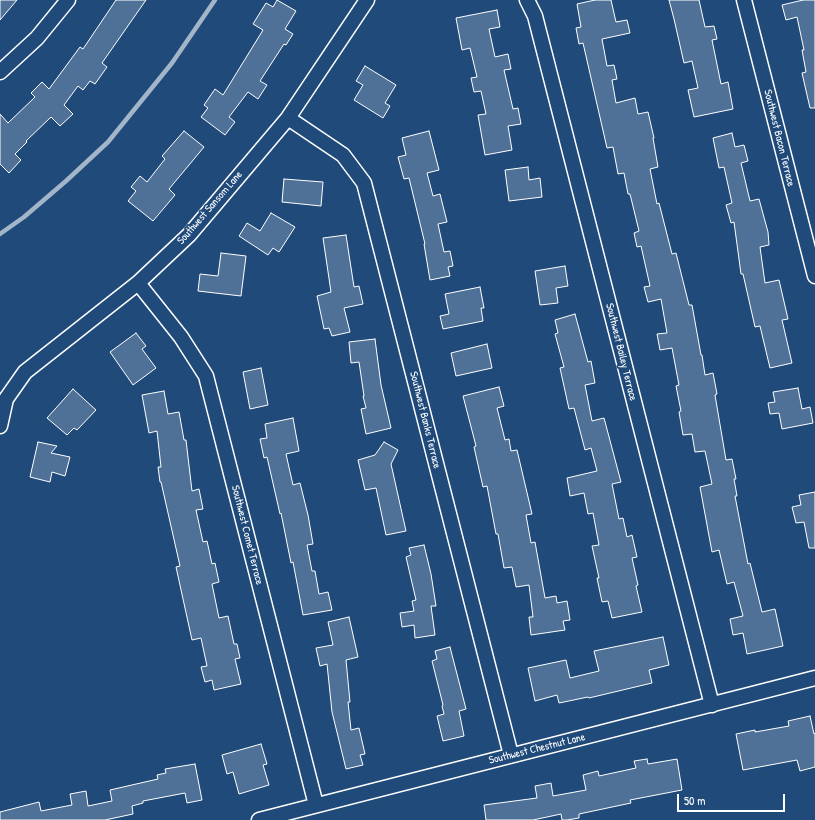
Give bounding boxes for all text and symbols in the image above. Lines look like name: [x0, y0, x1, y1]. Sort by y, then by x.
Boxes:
street label: Southwest Bacon Terrace: [761, 88, 797, 188]
street label: Southwest Sansom Lane: [174, 169, 246, 247]
street label: Southwest Bailey Terrace: [602, 302, 640, 402]
street label: Southwest Banks Terrace: [407, 370, 443, 470]
street label: Southwest Comet Terrace: [228, 484, 266, 586]
street label: Southwest Chestnut Lane: [487, 731, 587, 767]
scale bar: [679, 786, 787, 812]
text: 50 m: [684, 792, 705, 809]

